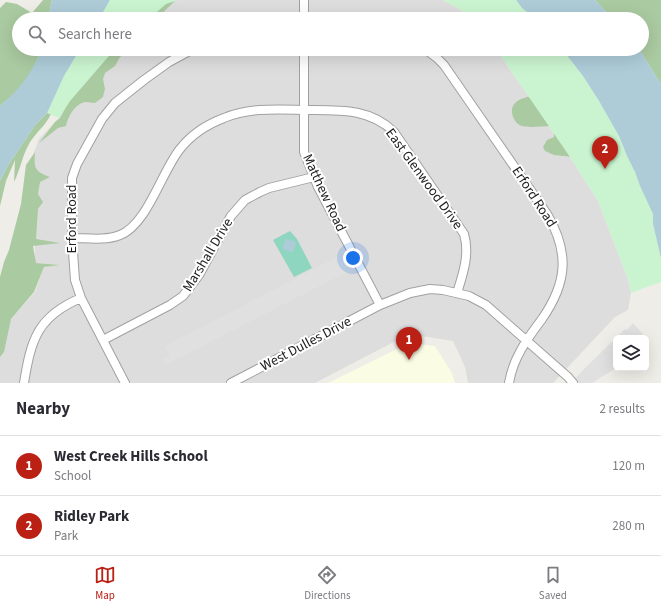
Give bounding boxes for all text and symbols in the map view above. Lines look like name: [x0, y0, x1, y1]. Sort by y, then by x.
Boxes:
search box: [12, 12, 649, 56]
icon: search: [26, 23, 48, 45]
text: Search here: [58, 24, 132, 45]
street label: East Glenwood Drive: [381, 124, 468, 234]
pin: 2: [592, 136, 618, 169]
street label: Matthew Road: [297, 151, 351, 235]
street label: Erford Road: [507, 163, 561, 231]
street label: Erford Road: [62, 184, 82, 254]
street label: Marshall Drive: [178, 214, 238, 296]
your location: [343, 248, 363, 268]
street label: West Dulles Drive: [257, 312, 355, 376]
pin: 1: [396, 327, 422, 360]
map controls: [613, 335, 649, 371]
button: layers: [613, 335, 649, 371]
text: Nearby: [16, 397, 70, 421]
text: 2 results: [600, 400, 645, 418]
text: West Creek Hills School: [54, 446, 208, 467]
text: 1: [26, 457, 32, 475]
text: 120 m: [612, 457, 645, 475]
text: School: [54, 467, 91, 485]
text: Ridley Park: [54, 506, 129, 527]
text: 2: [26, 517, 32, 535]
text: 280 m: [612, 517, 645, 535]
text: Park: [54, 527, 78, 545]
tab: Map: [94, 564, 116, 603]
tab: Directions: [304, 564, 351, 603]
tab: Saved: [539, 564, 567, 603]

